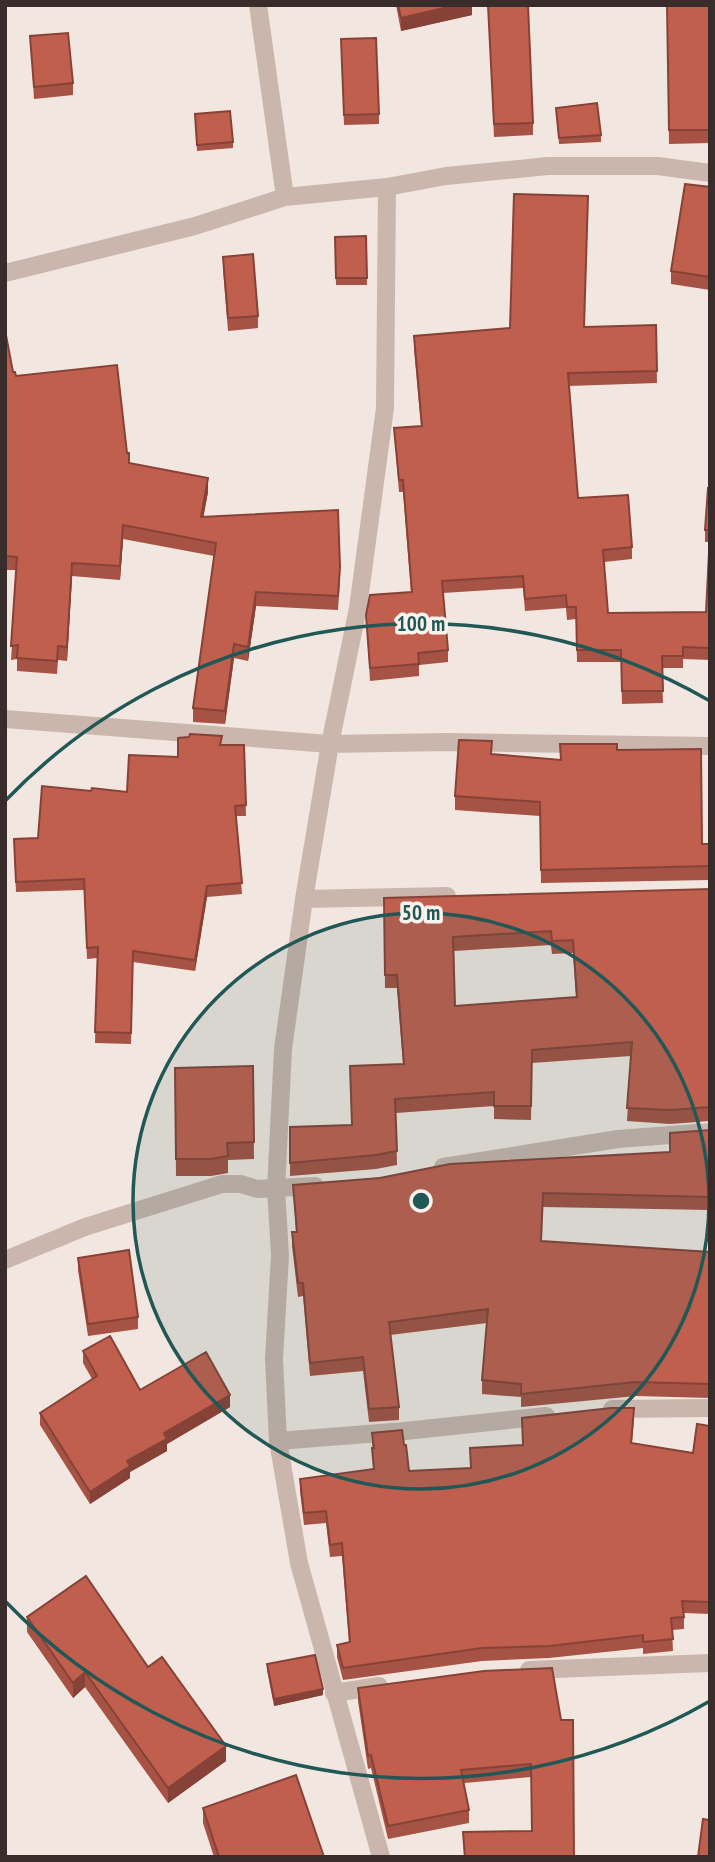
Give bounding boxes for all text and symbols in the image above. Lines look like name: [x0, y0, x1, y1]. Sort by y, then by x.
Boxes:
text: 100 m: [397, 610, 445, 637]
text: 50 m: [402, 899, 440, 926]
centre of rings: [409, 1189, 433, 1213]

